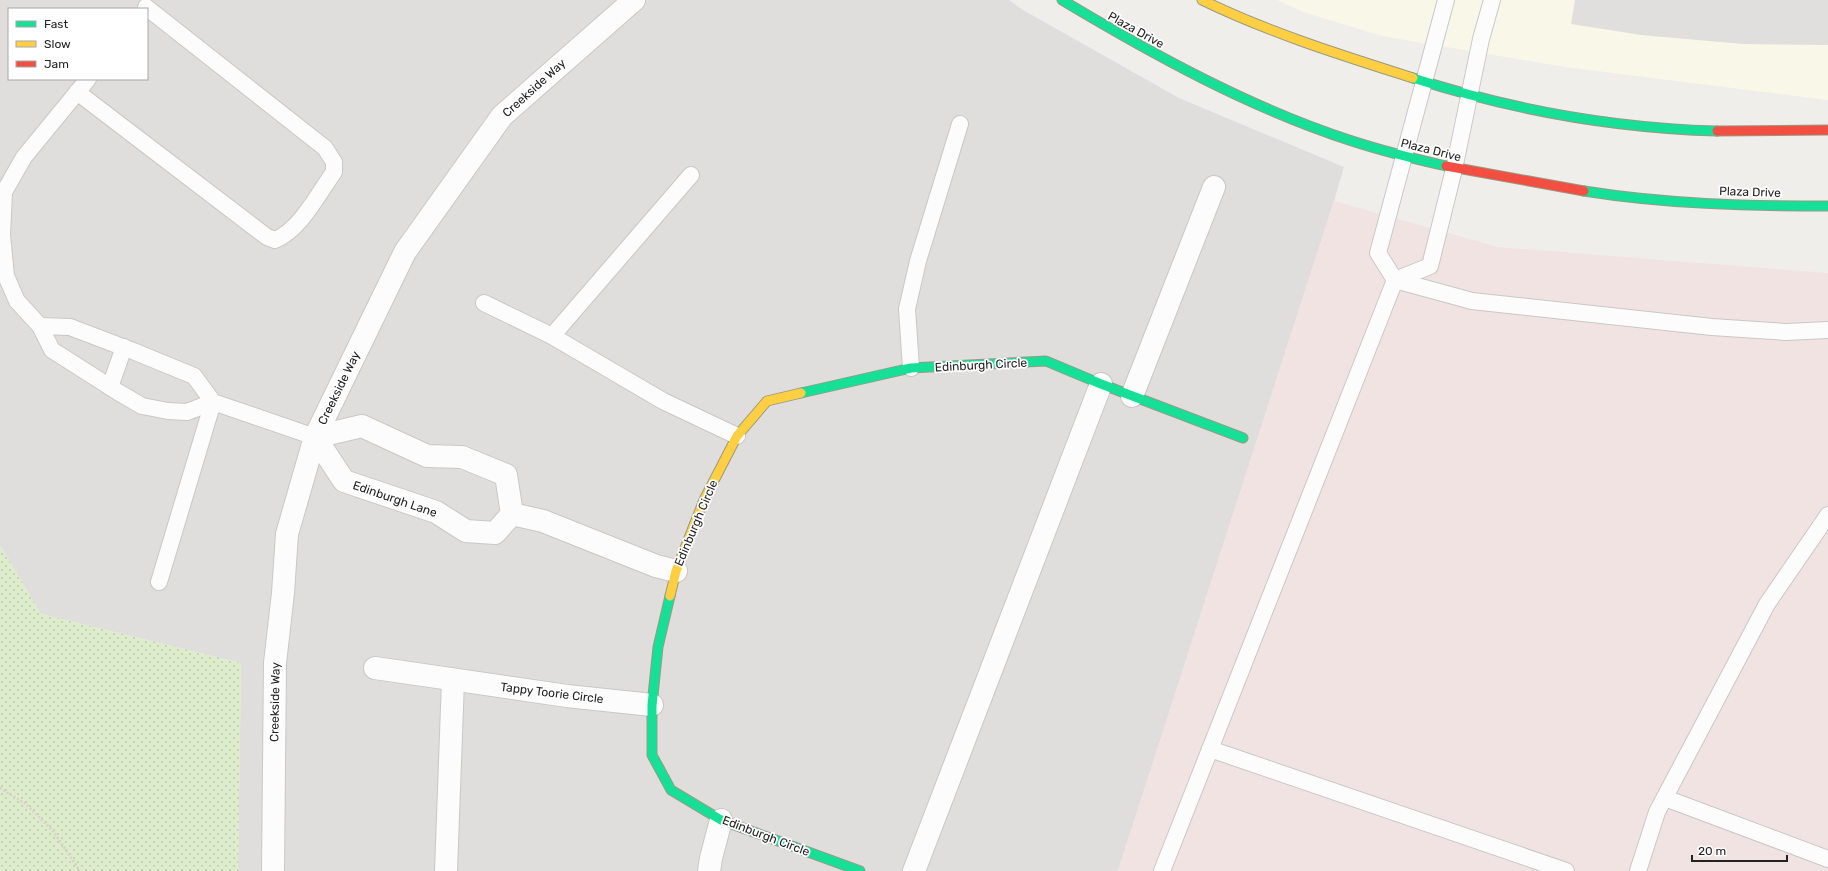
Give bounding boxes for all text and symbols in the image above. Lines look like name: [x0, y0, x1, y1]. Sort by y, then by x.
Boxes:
legend: [8, 8, 148, 80]
street label: Plaza Drive: [1106, 9, 1167, 51]
text: Fast: [44, 17, 68, 31]
text: Slow: [44, 37, 71, 51]
street label: Creekside Way: [500, 56, 569, 120]
text: Jam: [44, 57, 69, 71]
street label: Plaza Drive: [1399, 136, 1463, 164]
street label: Plaza Drive: [1719, 184, 1781, 200]
street label: Creekside Way: [315, 349, 363, 427]
street label: Edinburgh Circle: [935, 356, 1028, 374]
street label: Edinburgh Lane: [351, 478, 439, 520]
street label: Edinburgh Circle: [672, 478, 721, 568]
street label: Creekside Way: [267, 661, 283, 742]
street label: Tappy Toorie Circle: [500, 680, 605, 706]
street label: Edinburgh Circle: [720, 813, 812, 859]
scale bar: [1692, 837, 1787, 863]
text: 20 m: [1698, 844, 1726, 858]

